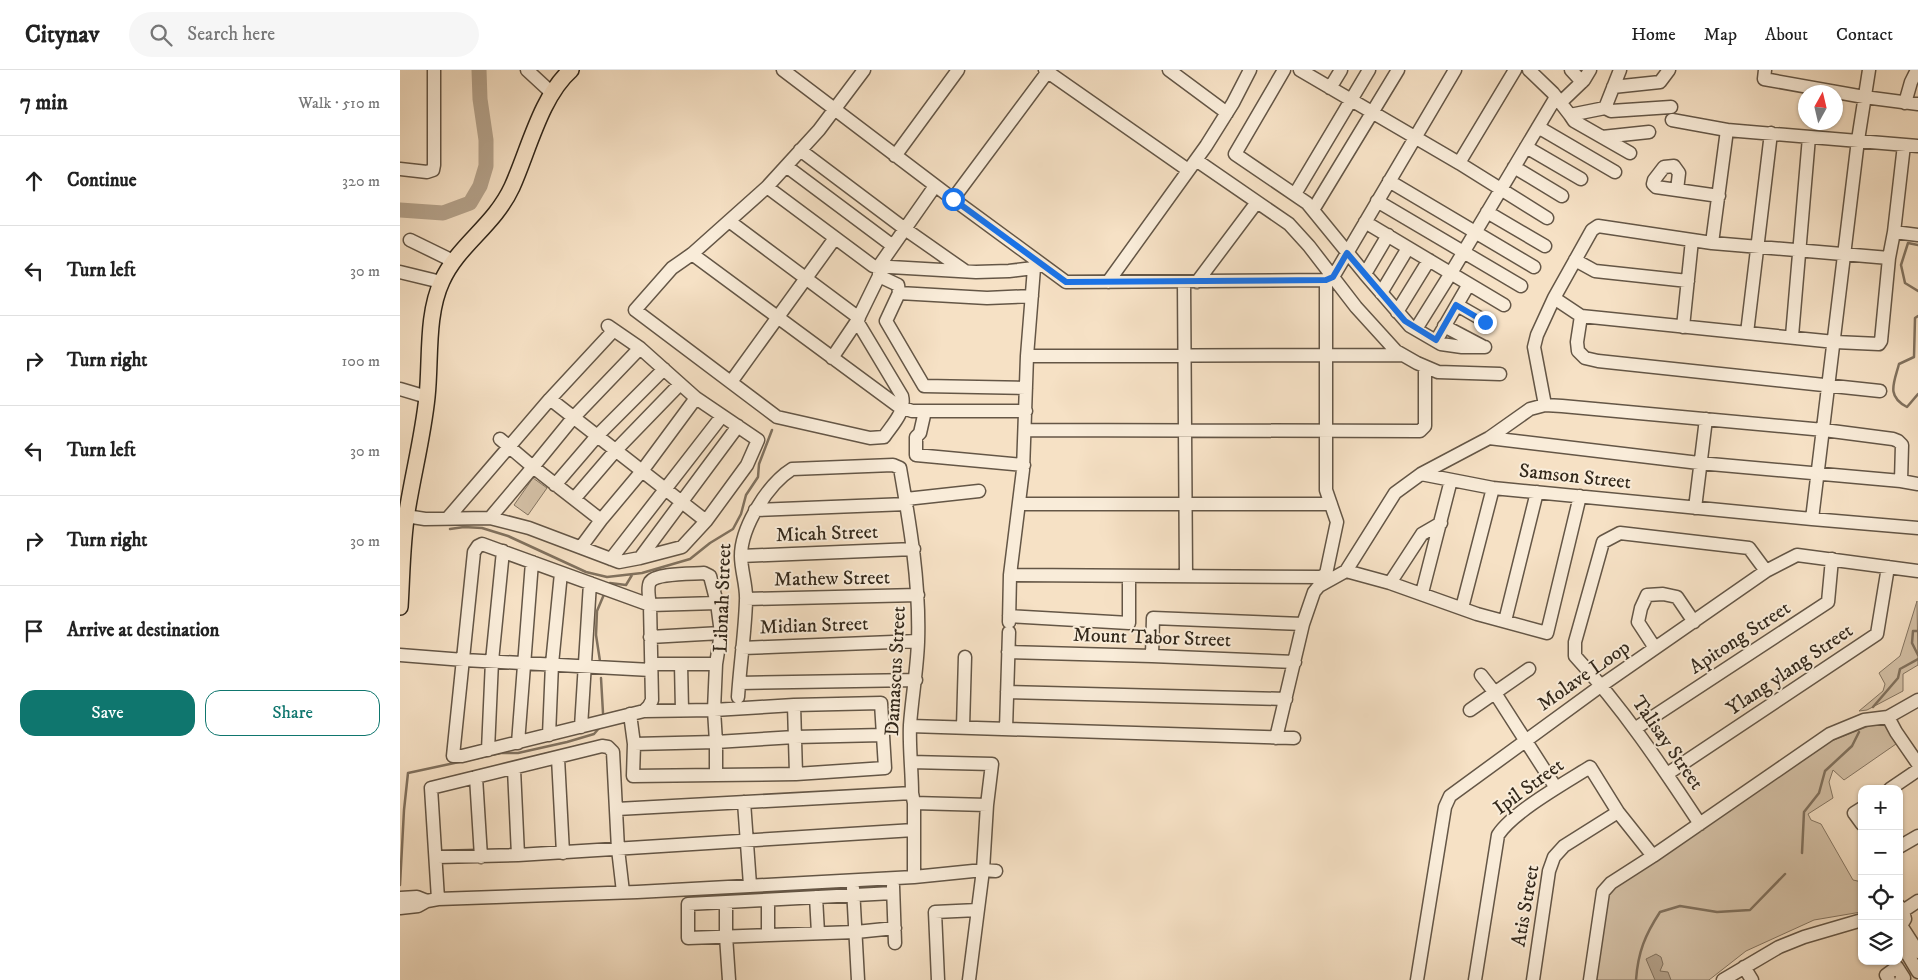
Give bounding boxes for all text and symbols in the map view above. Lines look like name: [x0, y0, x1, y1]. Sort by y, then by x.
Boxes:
search box: [129, 12, 479, 57]
text: Citynav: [25, 20, 99, 50]
icon: search: [147, 21, 175, 49]
text: Search here: [187, 23, 275, 46]
text: Home: [1631, 24, 1676, 46]
text: Map: [1704, 24, 1737, 46]
text: About: [1765, 24, 1808, 46]
text: Contact: [1836, 24, 1893, 46]
north arrow: [1798, 85, 1843, 130]
text: 7 min: [20, 90, 68, 116]
text: Walk · 510 m: [298, 93, 380, 113]
icon: ahead: [20, 167, 48, 195]
text: Continue: [67, 169, 137, 192]
text: 320 m: [342, 171, 380, 191]
route start: [942, 188, 965, 211]
icon: left: [20, 257, 48, 285]
text: Turn left: [67, 259, 136, 282]
text: 30 m: [350, 261, 380, 281]
route end: [1474, 311, 1497, 334]
icon: right: [20, 347, 48, 375]
text: Turn right: [67, 349, 147, 372]
text: 100 m: [342, 351, 380, 371]
icon: left: [20, 437, 48, 465]
text: Turn left: [67, 439, 136, 462]
text: 30 m: [350, 441, 380, 461]
street label: Samson Street: [1518, 459, 1632, 495]
street label: Micah Street: [775, 520, 879, 548]
icon: right: [20, 527, 48, 555]
text: Turn right: [67, 529, 147, 552]
text: 30 m: [350, 531, 380, 551]
street label: Libnah Street: [709, 543, 737, 653]
street label: Mathew Street: [774, 565, 890, 593]
street label: Apitong Street: [1685, 596, 1795, 680]
street label: Damascus Street: [880, 605, 912, 737]
street label: Midian Street: [759, 612, 869, 640]
icon: arrive: [20, 617, 48, 645]
street label: Ylang ylang Street: [1722, 618, 1858, 722]
text: Arrive at destination: [67, 619, 219, 642]
street label: Mount Tabor Street: [1072, 623, 1232, 653]
street label: Molave Loop: [1533, 635, 1635, 717]
button: Save: [20, 690, 195, 736]
button: Share: [205, 690, 380, 736]
street label: Talisay Street: [1625, 691, 1709, 795]
street label: Ipil Street: [1489, 753, 1569, 821]
map controls: [1858, 785, 1903, 965]
button: +: [1858, 785, 1903, 830]
button: −: [1858, 830, 1903, 875]
street label: Atis Street: [1507, 863, 1545, 949]
button: locate: [1858, 875, 1903, 920]
button: layers: [1858, 920, 1903, 965]

